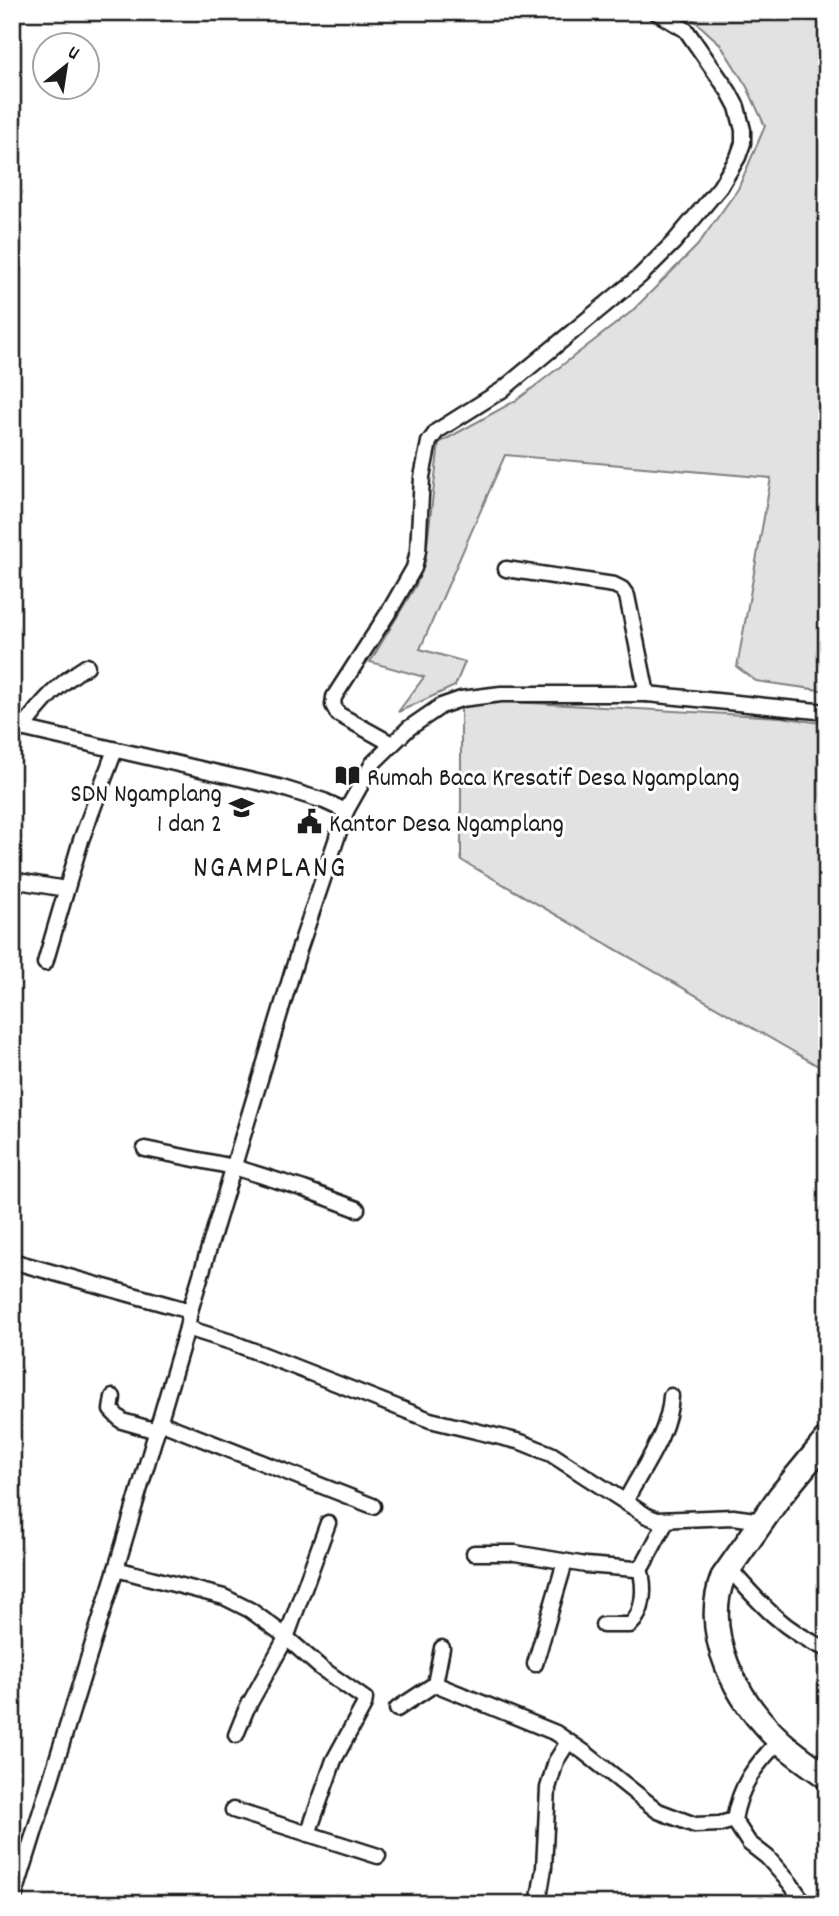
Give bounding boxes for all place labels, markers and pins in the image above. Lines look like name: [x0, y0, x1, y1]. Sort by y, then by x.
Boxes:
place label: Rumah Baca Kresatif Desa Ngamplang: [367, 761, 740, 798]
library icon: Rumah Baca Kresatif Desa Ngamplang: [333, 762, 361, 790]
place label: SDN Ngamplang 1 dan 2: [70, 777, 222, 844]
school or university icon: SDN Ngamplang 1 dan 2: [228, 793, 256, 821]
place label: Kantor Desa Ngamplang: [329, 807, 564, 844]
public building icon: Kantor Desa Ngamplang: [295, 808, 323, 836]

